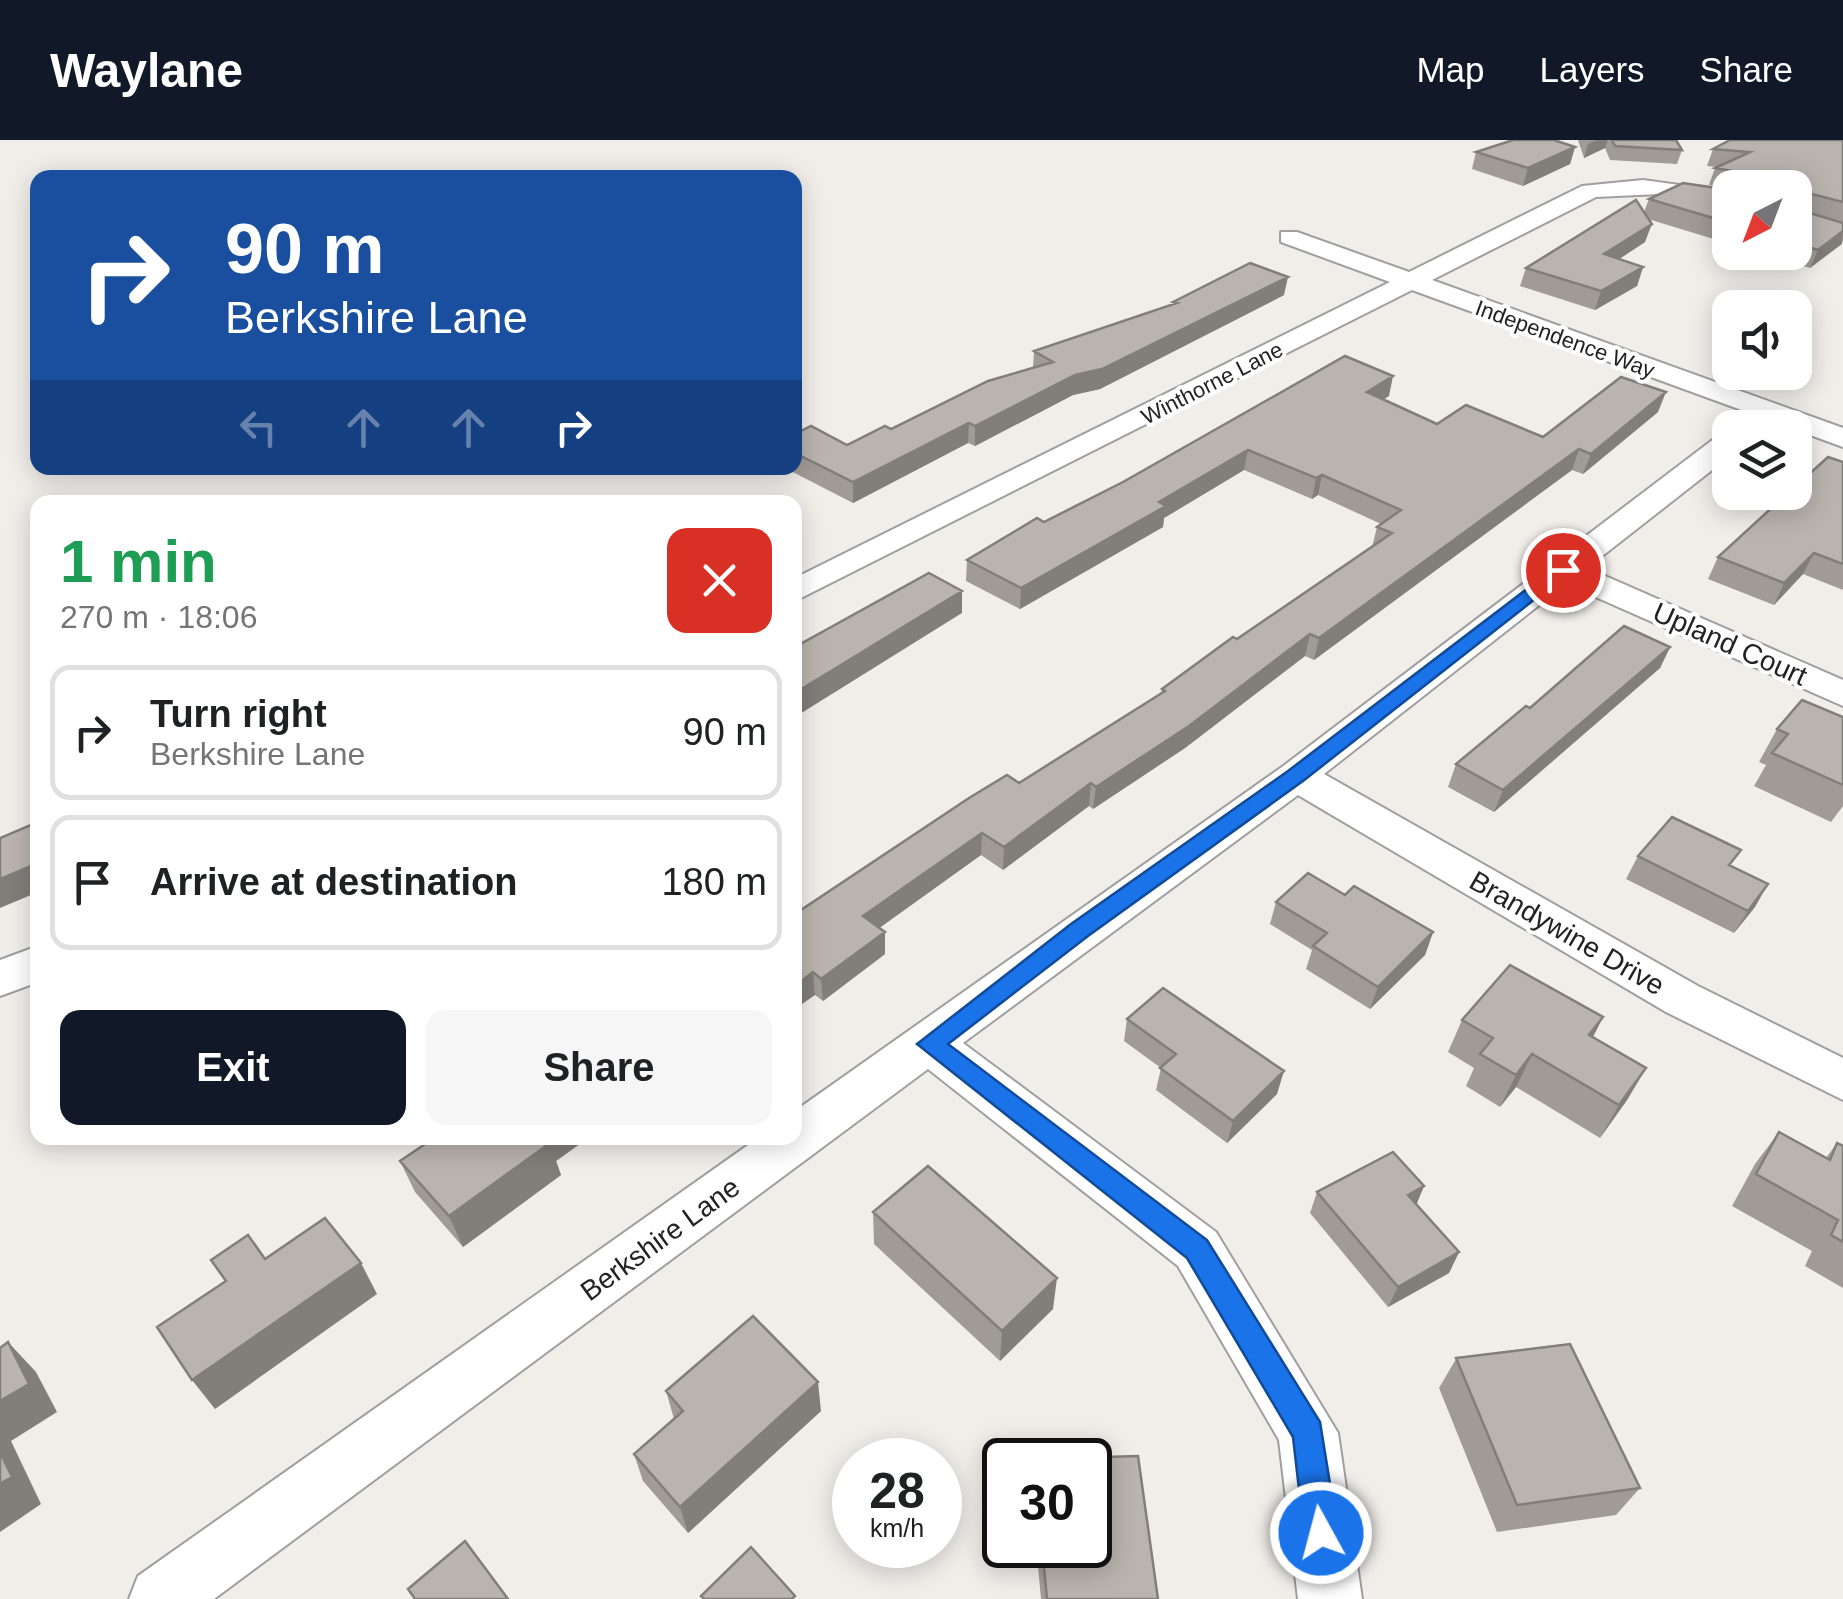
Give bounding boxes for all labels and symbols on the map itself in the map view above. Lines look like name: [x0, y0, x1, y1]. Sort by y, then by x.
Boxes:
north arrow: [1712, 170, 1812, 270]
street label: Independence Way: [1472, 295, 1658, 383]
street label: Winthorne Lane: [1137, 337, 1287, 429]
pin: [1521, 528, 1606, 613]
street label: Upland Court: [1648, 596, 1812, 692]
street label: Brandywine Drive: [1464, 865, 1670, 1001]
street label: Berkshire Lane: [575, 1171, 745, 1307]
speed limit sign: 30: [982, 1438, 1112, 1568]
position arrow: [1269, 1481, 1373, 1585]

